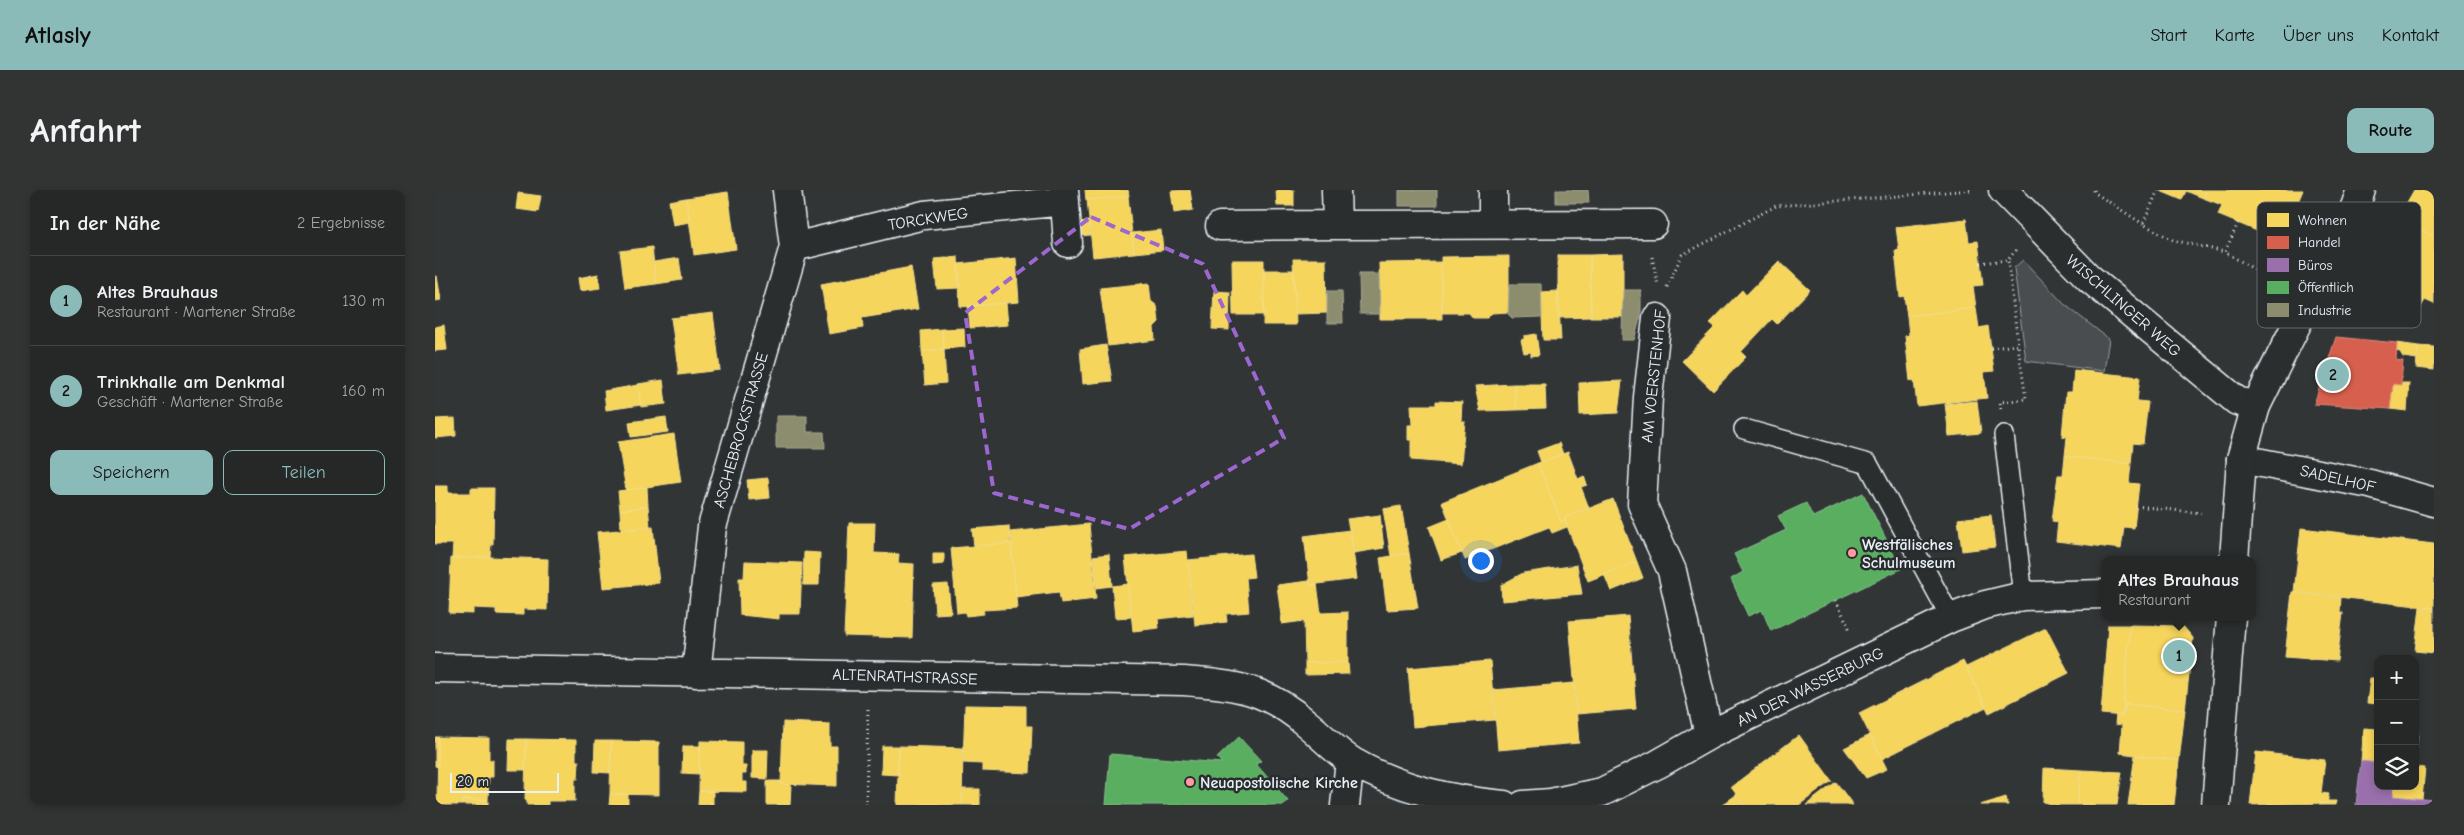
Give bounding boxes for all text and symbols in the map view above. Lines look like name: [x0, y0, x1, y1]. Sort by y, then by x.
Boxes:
text: Atlasly: [25, 21, 91, 49]
text: Start: [2150, 25, 2187, 46]
text: Karte: [2215, 25, 2255, 46]
text: Über uns: [2283, 25, 2354, 46]
text: Kontakt: [2382, 25, 2439, 46]
button: Route: [2347, 108, 2434, 153]
text: Anfahrt: [30, 110, 141, 151]
legend: [2257, 202, 2421, 328]
street label: TORCKWEG: [887, 204, 970, 234]
text: In der Nähe: [50, 211, 160, 235]
text: Wohnen: [2298, 212, 2347, 229]
text: 2 Ergebnisse: [297, 214, 385, 232]
text: Handel: [2298, 234, 2341, 251]
street label: WISCHLINGER WEG: [2062, 251, 2184, 360]
text: Büros: [2298, 257, 2332, 274]
text: Öffentlich: [2298, 279, 2354, 296]
text: Altes Brauhaus: [97, 281, 218, 303]
text: 1: [63, 292, 69, 310]
text: 130 m: [342, 292, 385, 310]
text: Industrie: [2298, 302, 2351, 319]
text: Restaurant · Martener Straße: [97, 303, 296, 321]
street label: AM VOERSTENHOF: [1638, 308, 1670, 444]
street label: ASCHEBROCKSTRASSE: [710, 350, 772, 510]
pin: 2: [2317, 356, 2349, 394]
text: Trinkhalle am Denkmal: [97, 371, 285, 393]
text: 2: [62, 382, 70, 400]
text: 160 m: [342, 382, 385, 400]
text: Geschäft · Martener Straße: [97, 393, 283, 411]
button: Speichern: [50, 450, 213, 495]
button: Teilen: [223, 450, 385, 495]
street label: SADELHOF: [2298, 462, 2378, 497]
place label: Westfälisches Schulmuseum: [1862, 536, 1955, 572]
marker: Westfälisches Schulmuseum: [1846, 547, 1858, 559]
your location: [1468, 548, 1494, 574]
popup: [2101, 556, 2256, 621]
text: Altes Brauhaus: [2118, 569, 2239, 591]
text: Restaurant: [2118, 591, 2190, 609]
pin: 1: [2163, 637, 2195, 675]
street label: AN DER WASSERBURG: [1734, 644, 1887, 730]
map controls: [2374, 655, 2419, 790]
button: +: [2374, 655, 2419, 700]
street label: ALTENRATHSTRASSE: [832, 665, 978, 689]
button: −: [2374, 700, 2419, 745]
button: layers: [2374, 745, 2419, 790]
scale bar: [450, 770, 559, 793]
text: 20 m: [457, 773, 489, 790]
place label: Neuapostolische Kirche: [1200, 774, 1358, 792]
marker: Neuapostolische Kirche: [1184, 776, 1196, 788]

